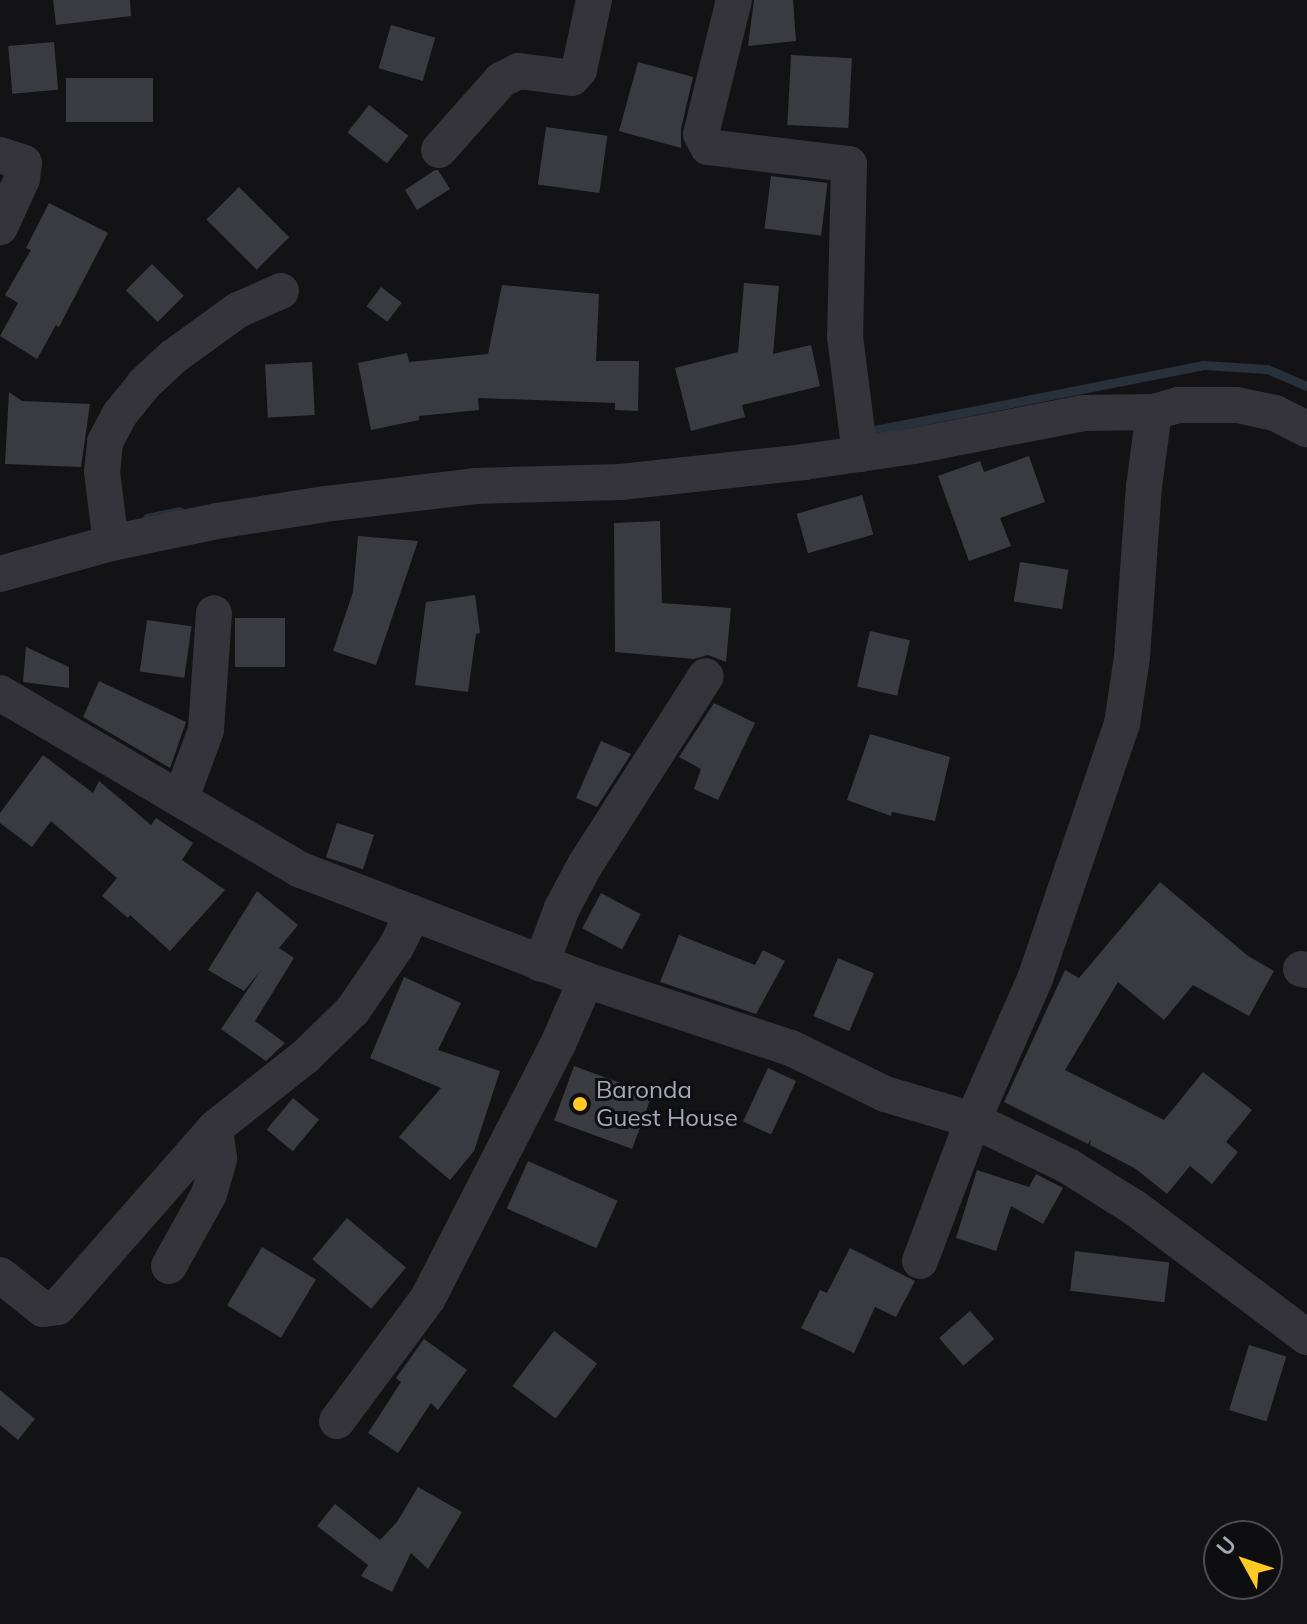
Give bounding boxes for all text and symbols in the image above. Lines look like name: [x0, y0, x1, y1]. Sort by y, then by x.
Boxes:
place label: Baronda Guest House: [596, 1076, 738, 1132]
marker: Baronda Guest House: [571, 1095, 589, 1113]
north arrow: [1203, 1520, 1283, 1600]
text: U: [1210, 1531, 1242, 1561]

